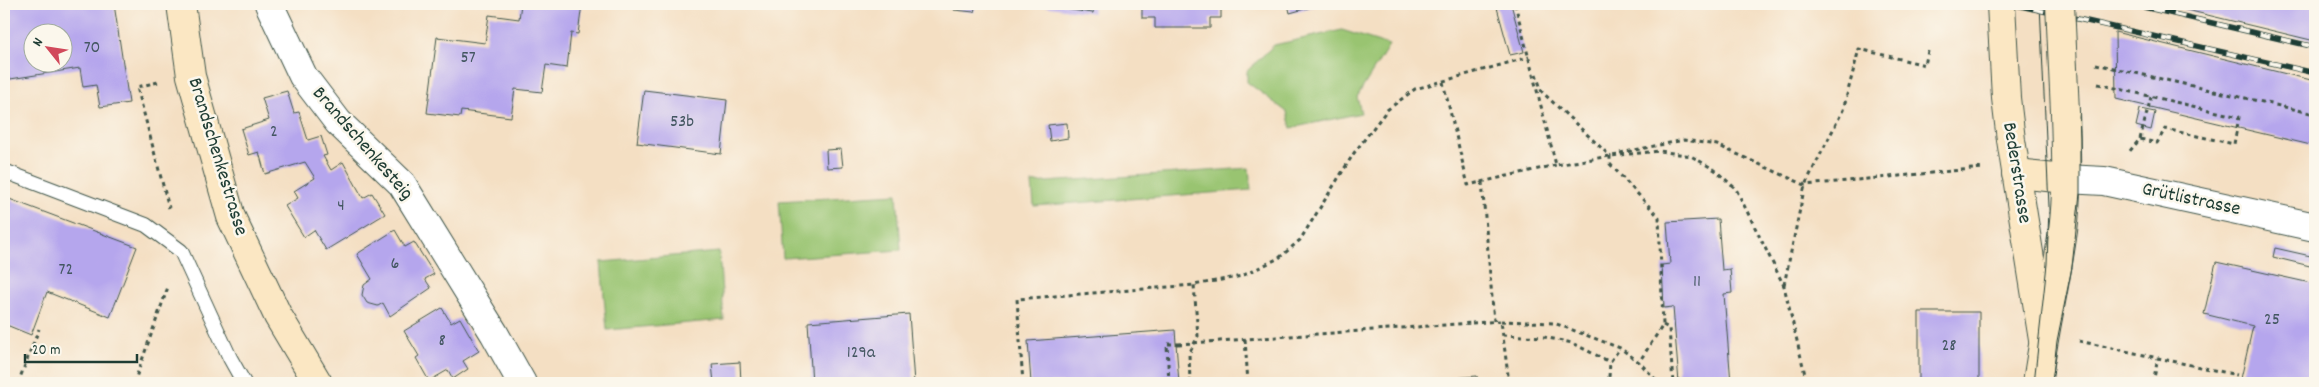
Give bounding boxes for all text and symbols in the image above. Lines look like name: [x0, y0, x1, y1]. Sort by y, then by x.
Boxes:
north arrow: [22, 22, 72, 72]
text: N: [28, 34, 49, 50]
house number: 70: [84, 36, 100, 61]
house number: 57: [460, 46, 476, 71]
street label: Brandschenkestrasse: [180, 75, 254, 240]
street label: Brandschenkesteig: [305, 81, 419, 207]
house number: 53b: [670, 110, 694, 135]
house number: 2: [270, 120, 278, 145]
street label: Bederstrasse: [1994, 120, 2038, 226]
street label: Grütlistrasse: [2139, 176, 2243, 224]
house number: 4: [337, 194, 345, 219]
house number: 6: [391, 252, 399, 277]
house number: 72: [59, 258, 73, 283]
house number: 11: [1693, 270, 1701, 295]
house number: 25: [2264, 308, 2280, 333]
house number: 8: [438, 329, 446, 354]
scale bar: [25, 332, 138, 364]
house number: 28: [1941, 334, 1957, 359]
text: 20 m: [32, 340, 60, 362]
house number: 129a: [847, 341, 876, 366]

